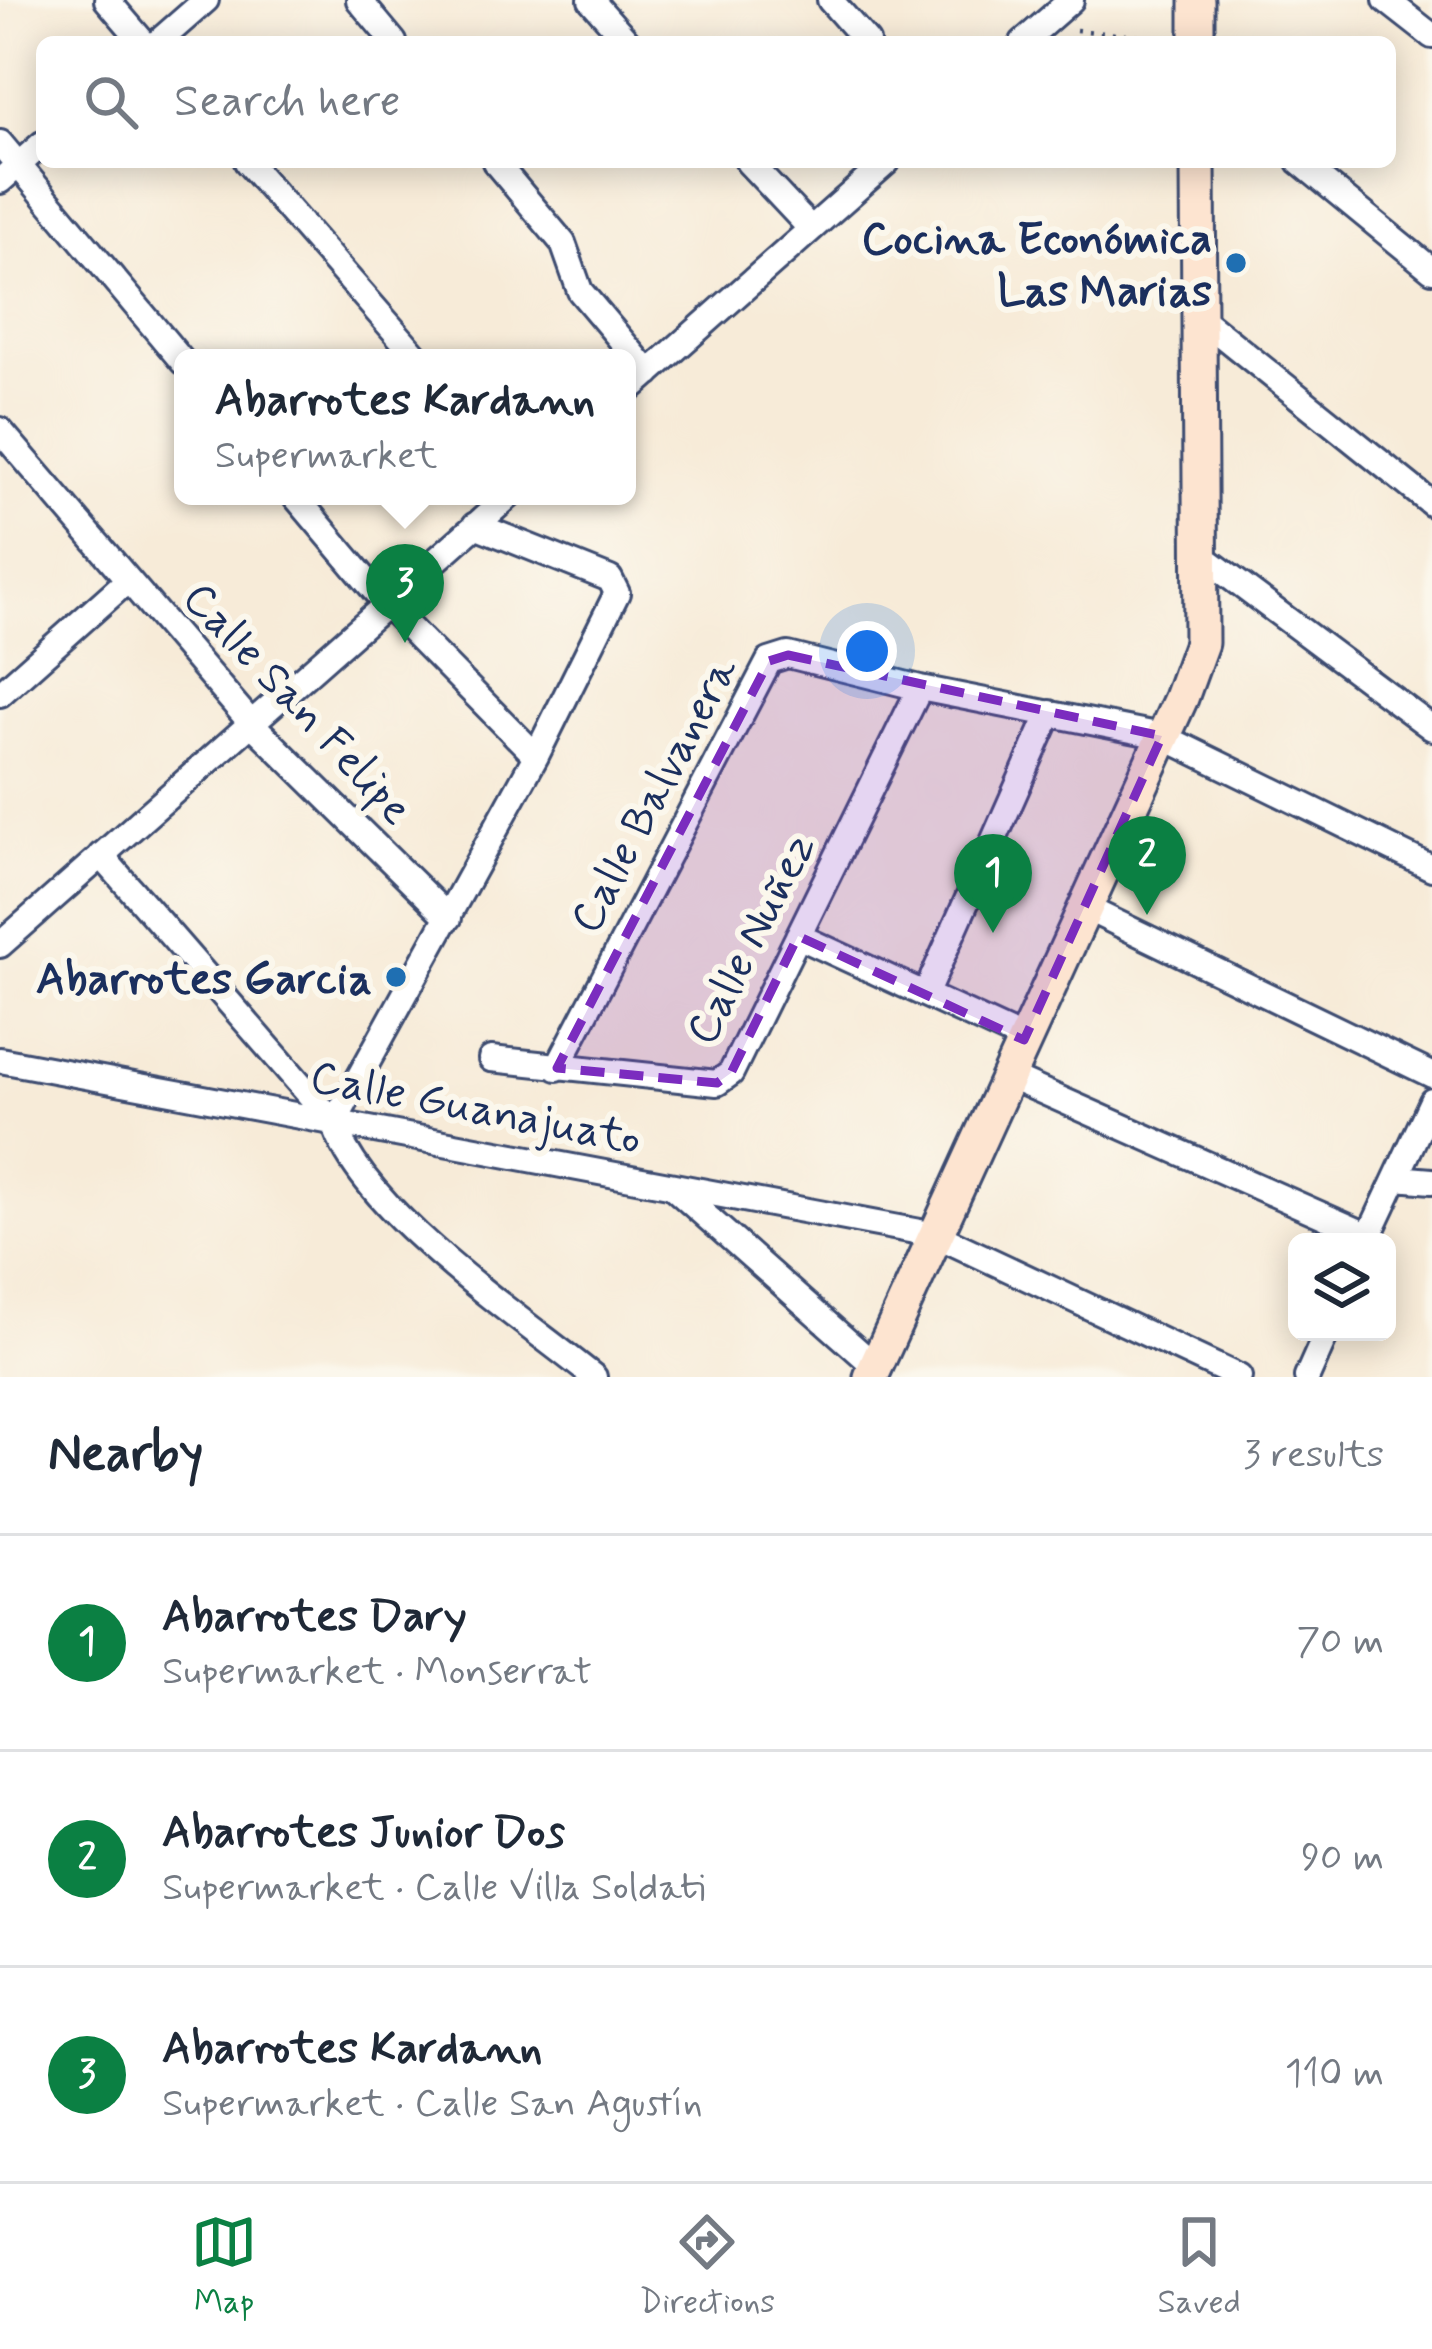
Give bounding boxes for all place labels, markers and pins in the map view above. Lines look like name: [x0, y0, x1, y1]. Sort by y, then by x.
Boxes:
place label: Cocina Económica Las Marias: [861, 211, 1212, 322]
marker: Cocina Económica Las Marias: [1223, 250, 1249, 276]
pin: 3: [366, 544, 444, 643]
pin: 2: [1108, 816, 1186, 915]
pin: 1: [954, 834, 1032, 933]
place label: Abarrotes Garcia: [36, 951, 372, 1010]
marker: Abarrotes Garcia: [383, 964, 409, 990]

